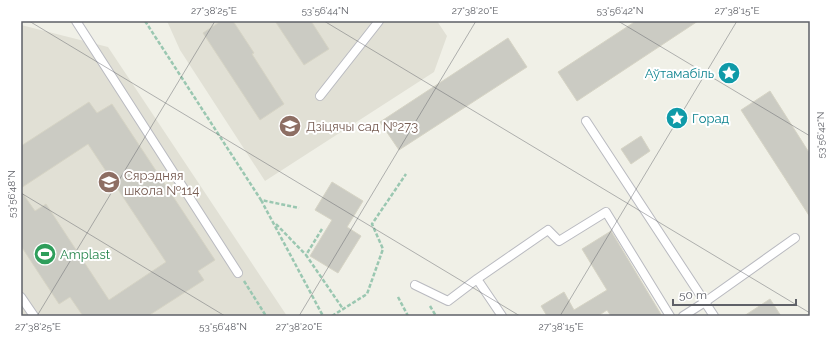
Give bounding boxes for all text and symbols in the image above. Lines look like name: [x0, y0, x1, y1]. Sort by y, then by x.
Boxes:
text: 27°38'25"E: [191, 5, 237, 16]
text: 53°56'44"N: [301, 5, 349, 16]
text: 27°38'20"E: [452, 5, 498, 16]
text: 53°56'42"N: [596, 5, 644, 16]
text: 27°38'15"E: [714, 5, 760, 16]
place icon: Аўтамабіль: [716, 60, 742, 86]
place label: Аўтамабіль: [645, 66, 714, 81]
place icon: Горад: [664, 105, 690, 131]
place label: Горад: [692, 111, 730, 126]
text: 53°56'42"N: [815, 111, 826, 159]
school or university icon: Дзіцячы сад №273: [277, 113, 303, 139]
place label: Дзіцячы сад №273: [306, 119, 418, 134]
place label: Сярэдняя школа №114: [124, 168, 199, 198]
school or university icon: Сярэдняя школа №114: [96, 169, 122, 195]
text: 53°56'48"N: [6, 170, 17, 218]
sports icon: Amplast: [32, 241, 58, 267]
place label: Amplast: [60, 247, 111, 262]
scale bar: [673, 281, 796, 307]
text: 50 m: [679, 288, 707, 302]
text: 27°38'25"E: [15, 321, 61, 332]
text: 53°56'48"N: [199, 321, 247, 332]
text: 27°38'20"E: [276, 321, 322, 332]
text: 27°38'15"E: [538, 321, 584, 332]

